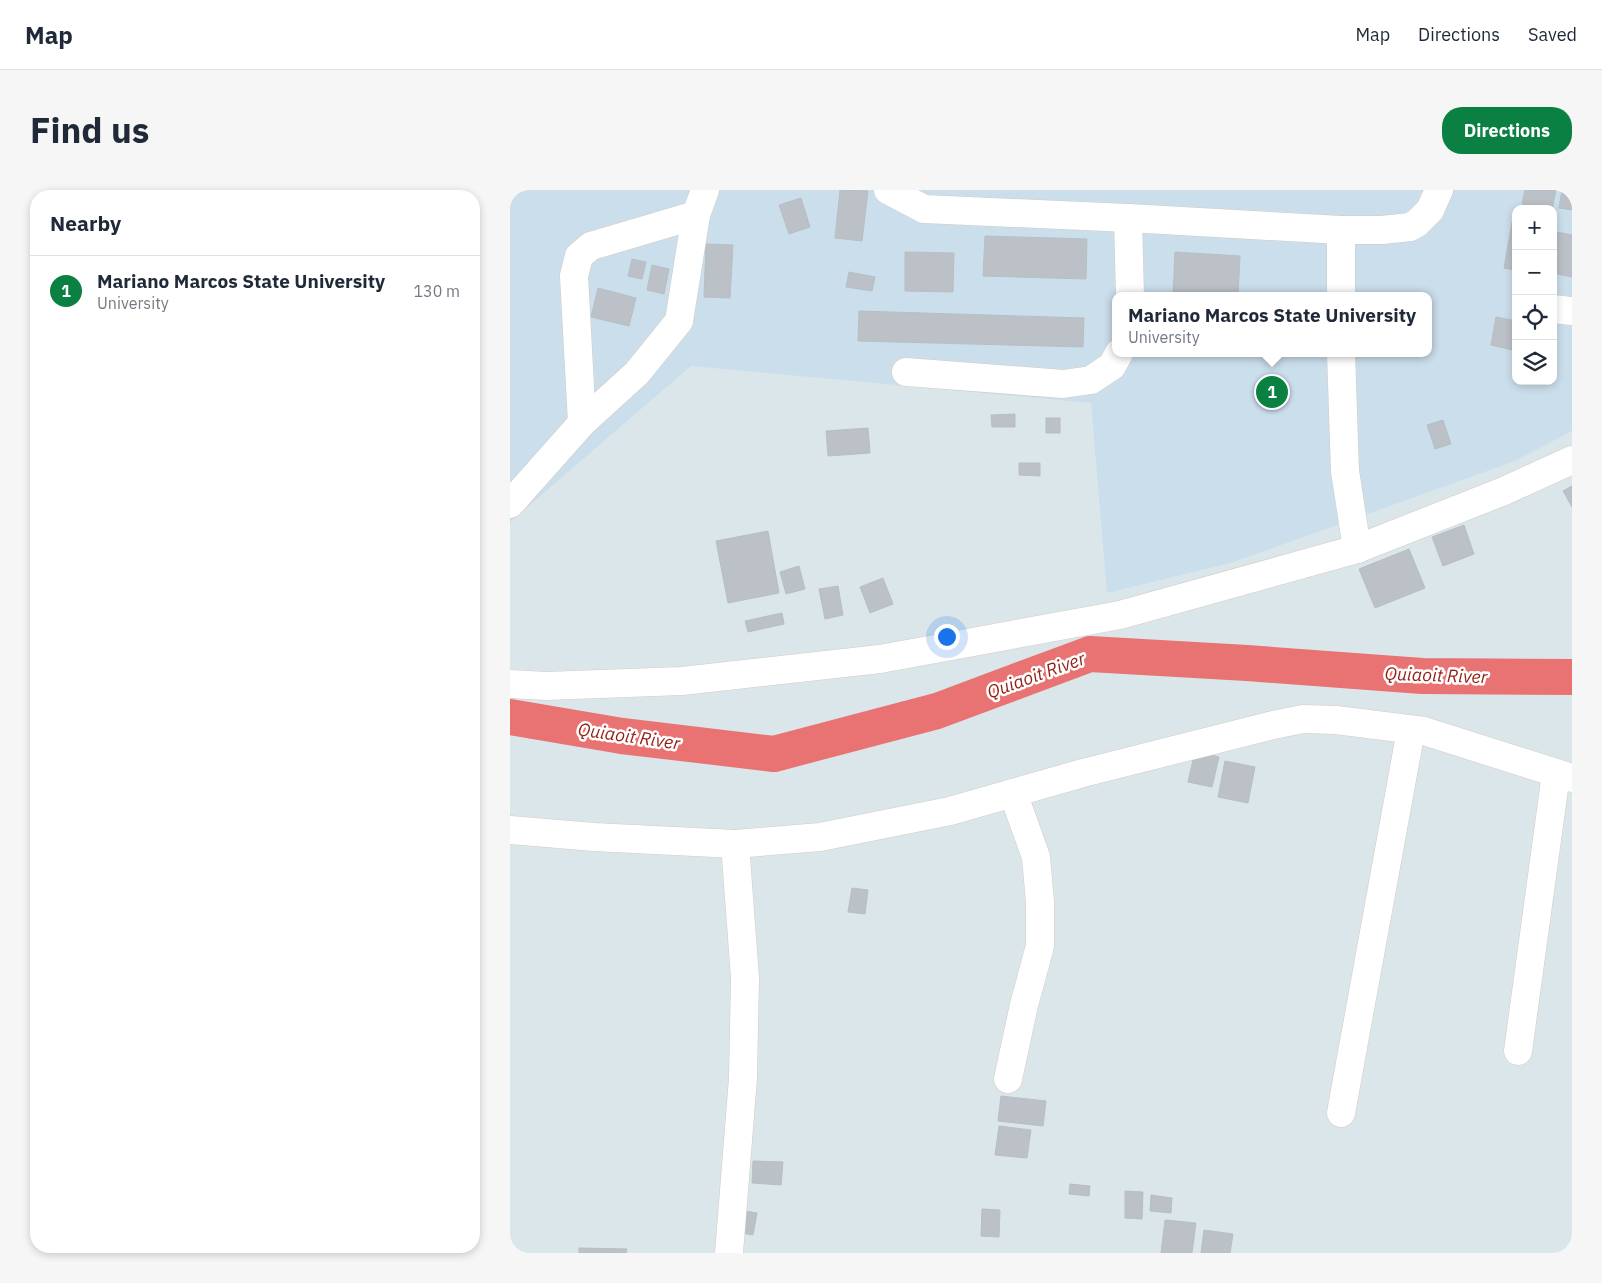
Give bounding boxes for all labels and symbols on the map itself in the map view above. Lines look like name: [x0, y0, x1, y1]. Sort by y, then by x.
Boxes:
pin: 1: [1256, 373, 1288, 411]
your location: [934, 624, 960, 650]
water label: Quiaoit River: [984, 646, 1089, 703]
water label: Quiaoit River: [1384, 662, 1488, 688]
water label: Quiaoit River: [577, 717, 682, 755]

